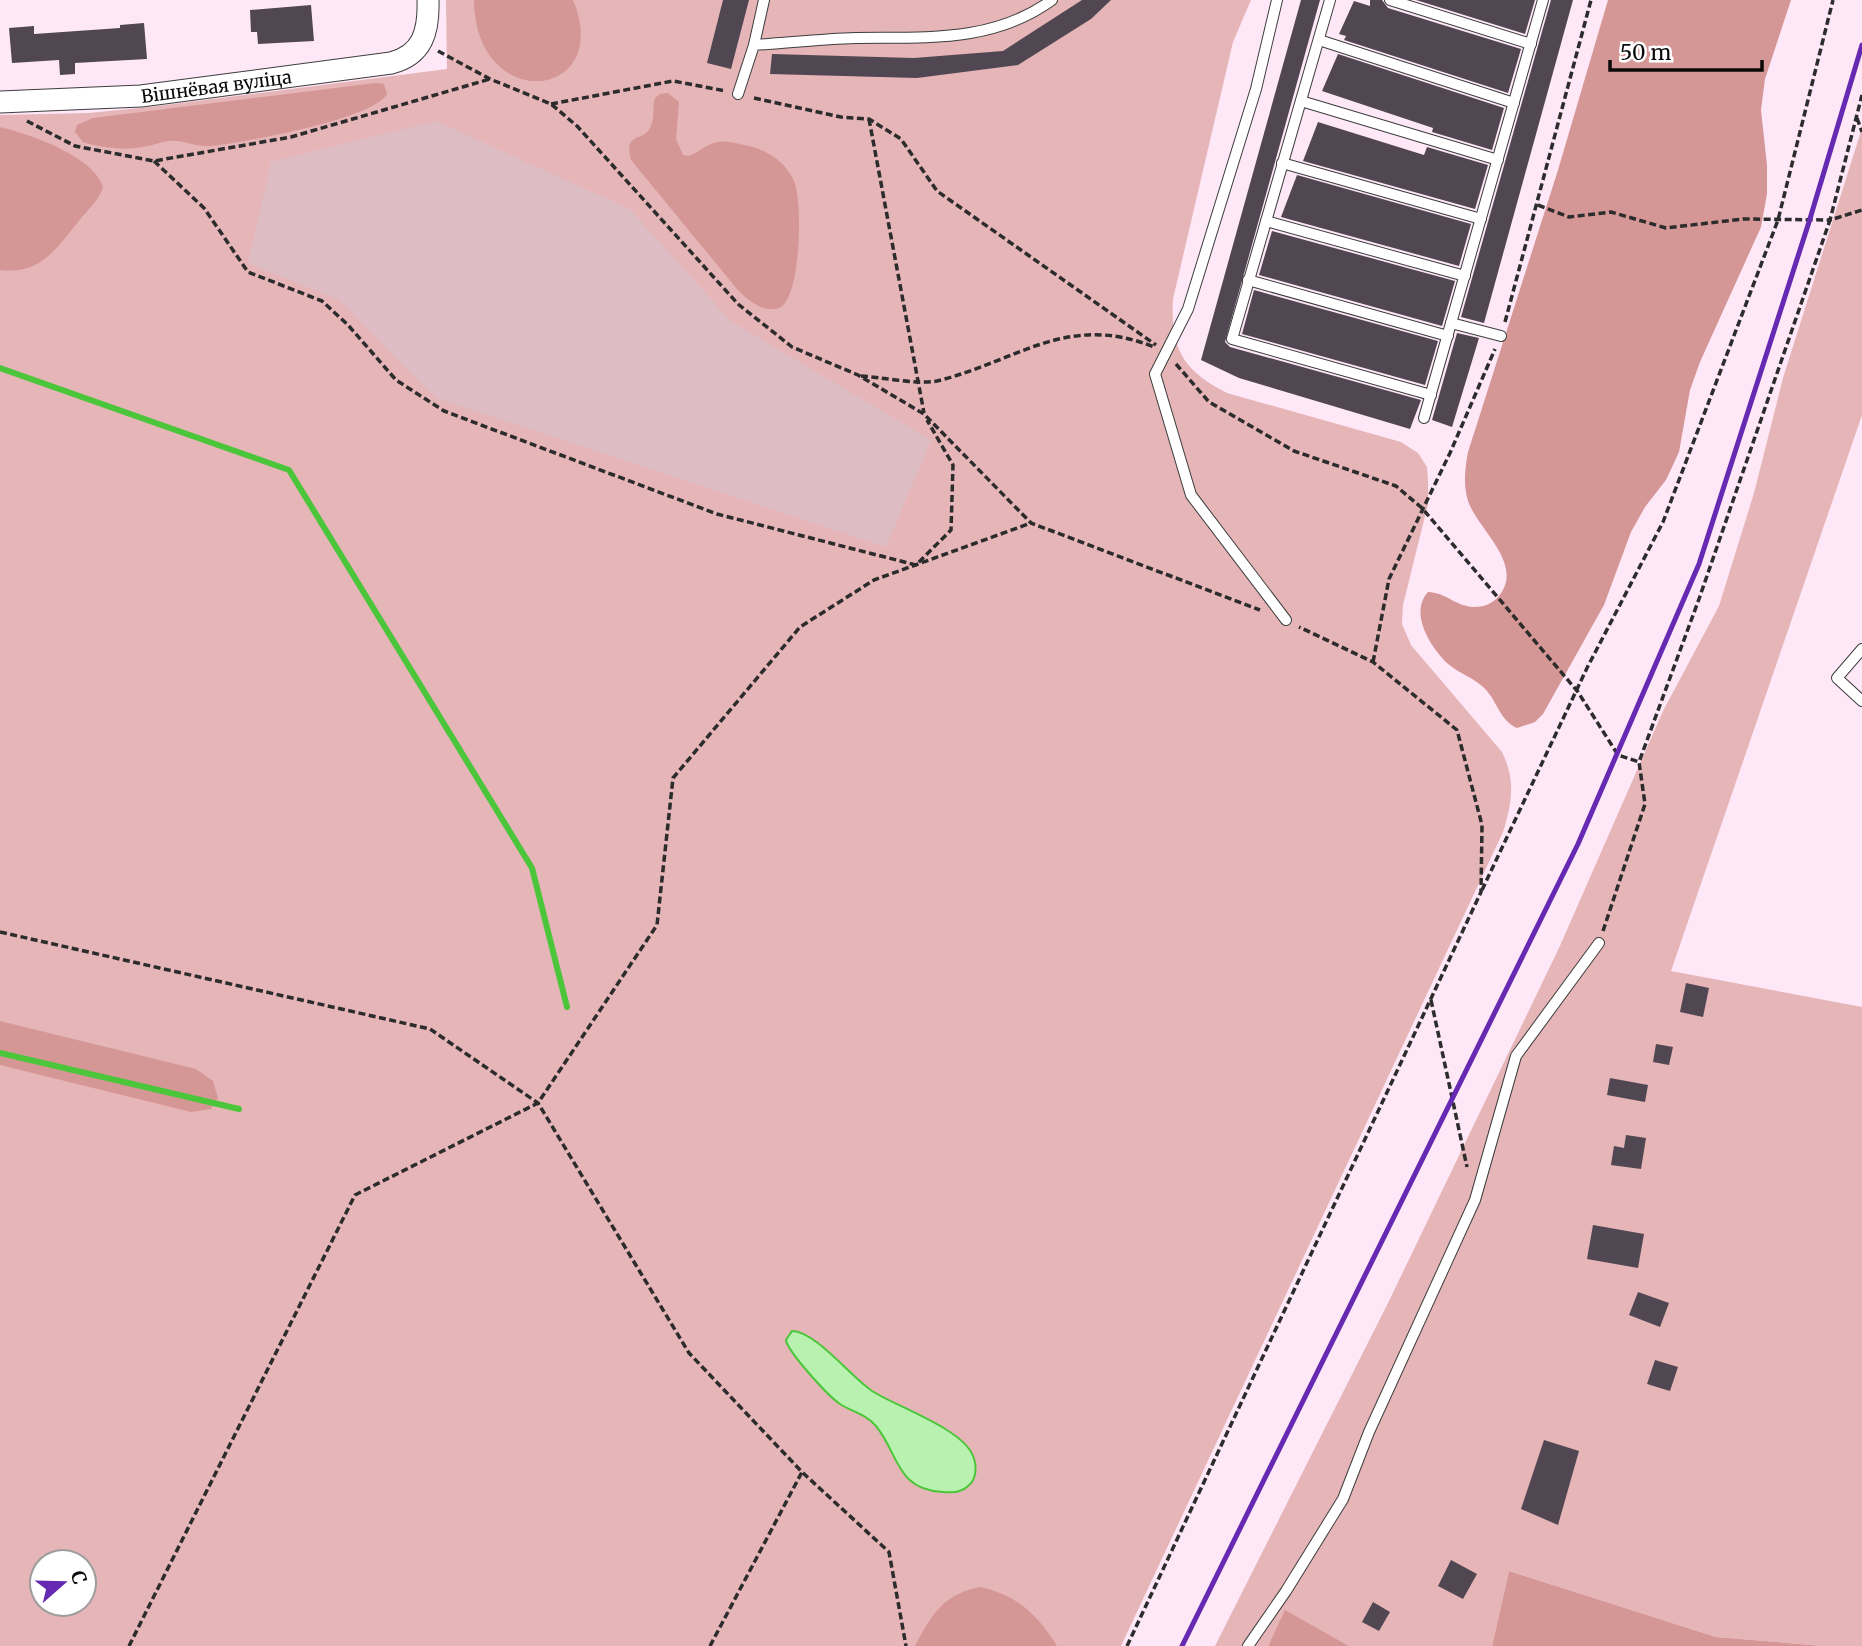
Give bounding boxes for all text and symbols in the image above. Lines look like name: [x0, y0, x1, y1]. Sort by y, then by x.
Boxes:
scale bar: [1610, 28, 1762, 72]
text: 50 m: [1620, 39, 1671, 66]
street label: Вішнёвая вуліца: [140, 65, 293, 107]
north arrow: [28, 1548, 98, 1618]
text: С: [66, 1567, 92, 1587]

